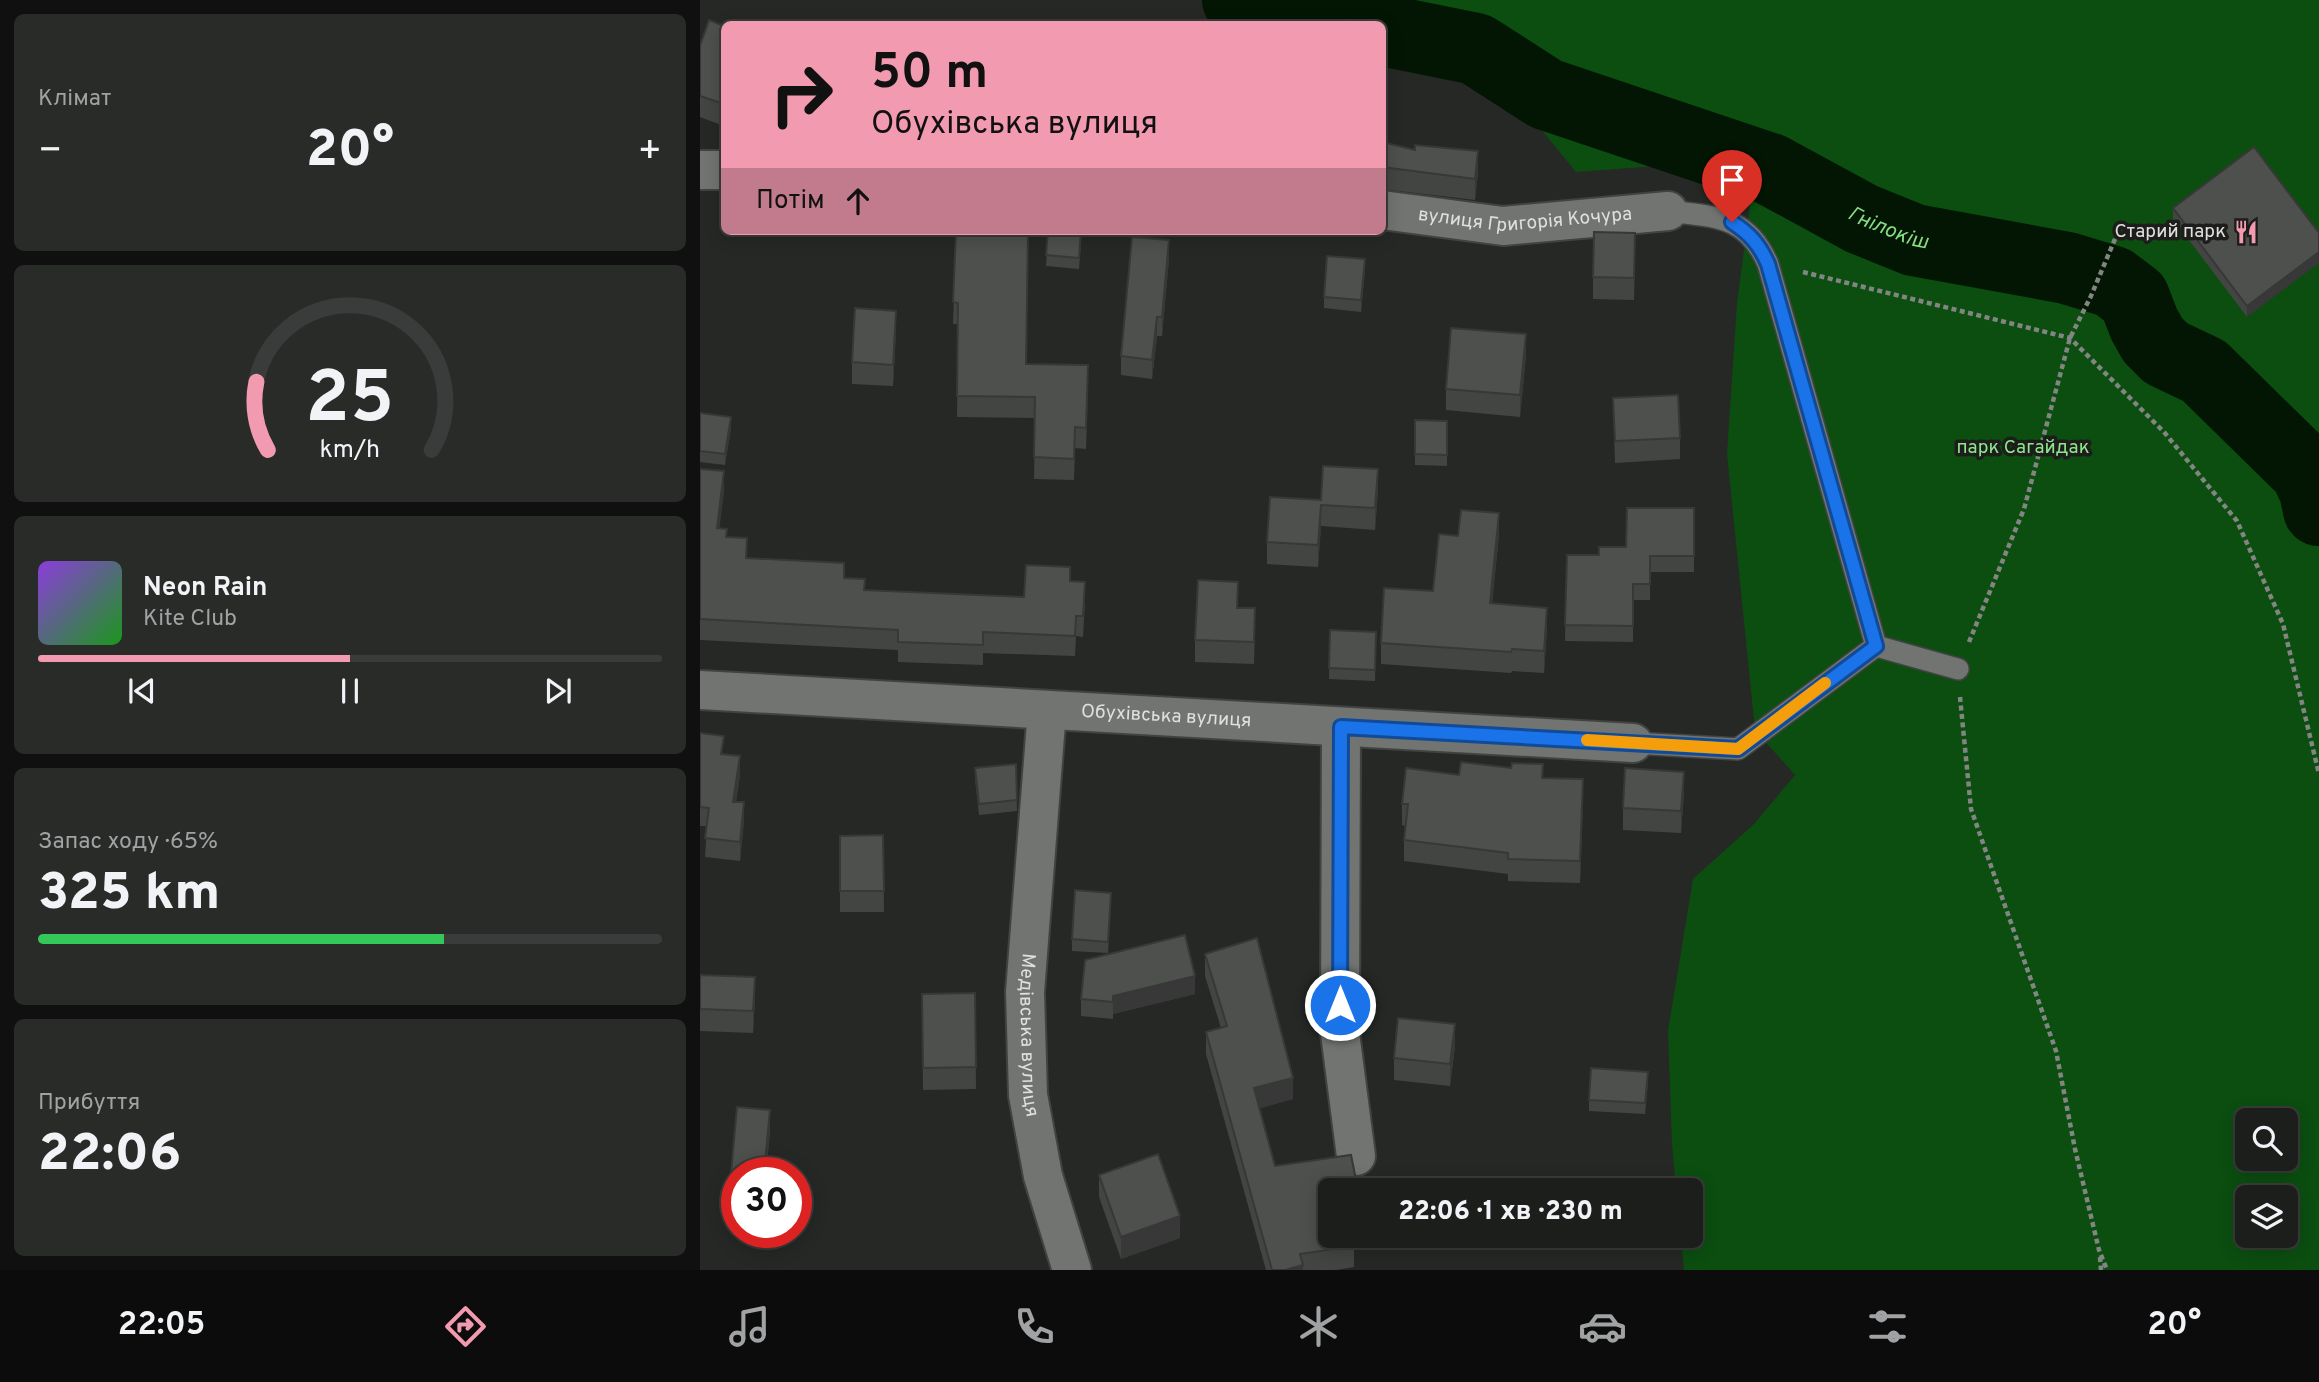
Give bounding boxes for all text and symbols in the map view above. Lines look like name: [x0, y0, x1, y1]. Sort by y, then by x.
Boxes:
text: 50 m: [871, 44, 988, 106]
icon: right: [756, 49, 847, 140]
text: Клімат: [38, 85, 111, 114]
text: Обухівська вулиця: [871, 105, 1158, 145]
text: 20°: [306, 119, 394, 185]
text: −: [38, 128, 63, 177]
text: +: [637, 128, 662, 177]
pin: [1702, 150, 1762, 222]
icon: arrive: [1713, 161, 1751, 199]
icon: ahead: [839, 182, 877, 220]
text: Потім: [756, 185, 825, 218]
water label: Гнілокіш: [1843, 200, 1931, 256]
street label: вулиця Григорія Кочура: [1416, 202, 1633, 238]
restaurant icon: Старий парк: [2232, 218, 2260, 246]
place label: Старий парк: [2114, 220, 2226, 244]
text: 25: [306, 356, 395, 448]
text: km/h: [320, 435, 380, 467]
park label: парк Сагайдак: [1956, 436, 2090, 460]
text: Neon Rain: [143, 572, 268, 605]
text: Kite Club: [143, 605, 237, 634]
icon: previous: [123, 672, 161, 710]
icon: pause: [331, 672, 369, 710]
icon: next: [539, 672, 577, 710]
street label: Обухівська вулиця: [1080, 700, 1252, 733]
text: Запас ходу · 65%: [38, 828, 218, 857]
text: 325 km: [38, 862, 220, 928]
street label: Медівська вулиця: [1013, 952, 1044, 1119]
position arrow: [1303, 968, 1377, 1042]
text: Прибуття: [38, 1089, 140, 1118]
map controls: [2235, 1108, 2298, 1248]
button: search: [2235, 1108, 2298, 1171]
text: 22:06: [38, 1123, 181, 1189]
speed limit sign: 30: [721, 1157, 812, 1248]
button: layers: [2235, 1185, 2298, 1248]
text: 22:06 · 1 хв · 230 m: [1398, 1196, 1623, 1229]
icon: directions: [441, 1302, 490, 1351]
icon: music: [725, 1302, 774, 1351]
icon: phone: [1010, 1302, 1059, 1351]
icon: climate: [1294, 1302, 1343, 1351]
icon: car: [1578, 1302, 1627, 1351]
icon: filters: [1863, 1302, 1912, 1351]
text: 22:05: [118, 1306, 205, 1346]
text: 20°: [2147, 1306, 2201, 1346]

